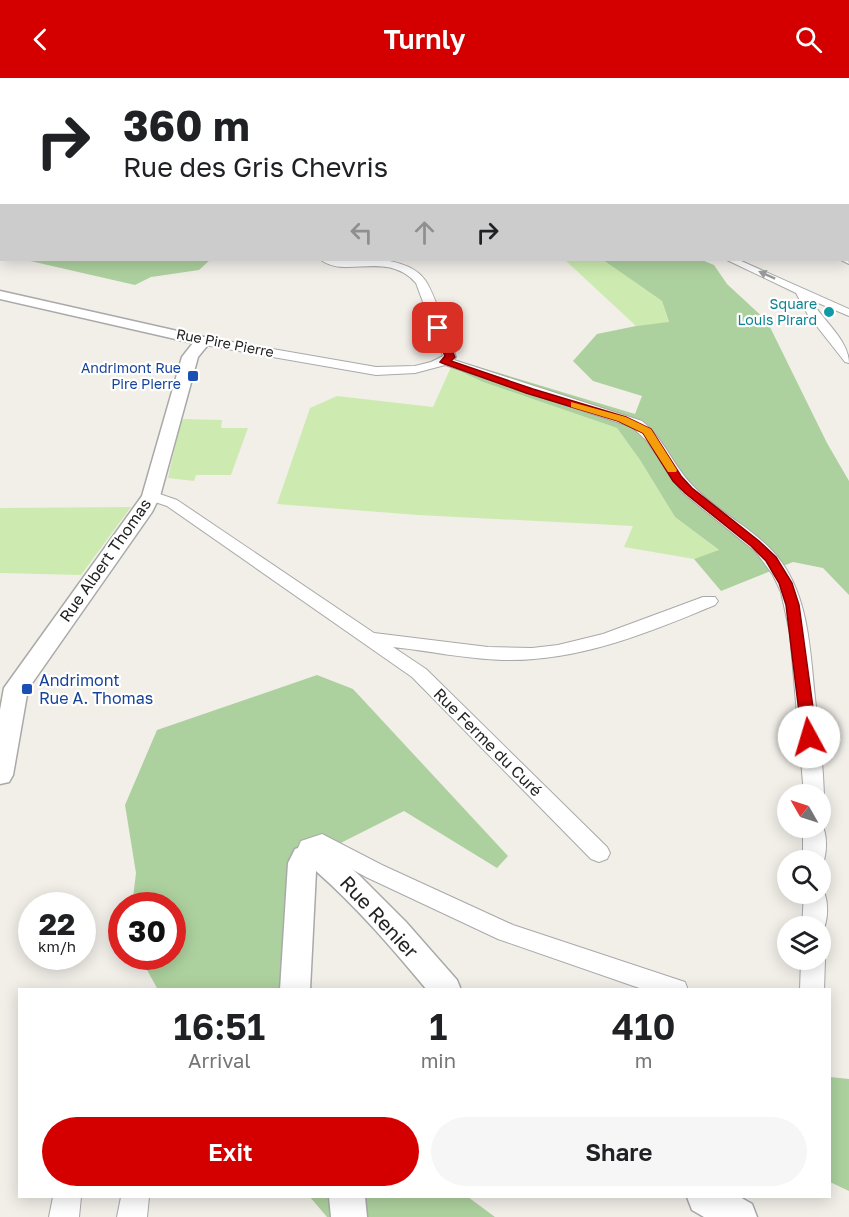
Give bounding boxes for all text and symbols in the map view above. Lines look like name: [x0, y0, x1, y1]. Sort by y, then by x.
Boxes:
icon: back: [24, 23, 57, 56]
text: Turnly: [383, 23, 466, 55]
icon: search: [792, 23, 825, 56]
text: 360 m: [123, 100, 250, 150]
icon: right: [24, 102, 102, 180]
text: Rue des Gris Chevris: [123, 151, 388, 183]
icon: left: [345, 216, 378, 249]
icon: ahead: [408, 216, 441, 249]
icon: right: [471, 216, 504, 249]
one-way arrow: [758, 270, 776, 280]
place label: Square Louis Pirard: [738, 295, 817, 328]
pin: [412, 302, 463, 353]
marker: Square Louis Pirard: [822, 305, 836, 319]
icon: arrive: [421, 311, 454, 344]
street label: Rue Pire Pierre: [175, 325, 275, 360]
place label: Andrimont Rue Pire Pierre: [81, 359, 181, 392]
marker: Andrimont Rue Pire Pierre: [186, 369, 200, 383]
street label: Rue Albert Thomas: [55, 494, 155, 626]
place label: Andrimont Rue A. Thomas: [39, 670, 153, 708]
marker: Andrimont Rue A. Thomas: [20, 682, 34, 696]
street label: Rue Ferme du Curé: [430, 684, 546, 800]
position arrow: [777, 705, 841, 769]
north arrow: [777, 784, 831, 838]
map controls: [777, 784, 831, 970]
button: search: [777, 850, 831, 904]
street label: Rue Renier: [336, 870, 424, 963]
speed limit sign: 30: [108, 892, 186, 970]
text: 22: [39, 906, 75, 942]
button: layers: [777, 916, 831, 970]
text: km/h: [38, 937, 76, 955]
text: 16:51: [174, 1005, 265, 1048]
text: 1: [429, 1005, 447, 1048]
text: 410: [612, 1005, 675, 1048]
text: Arrival: [188, 1048, 251, 1072]
text: min: [421, 1048, 456, 1072]
text: m: [635, 1048, 652, 1072]
button: Exit: [42, 1117, 419, 1186]
button: Share: [431, 1117, 807, 1186]

